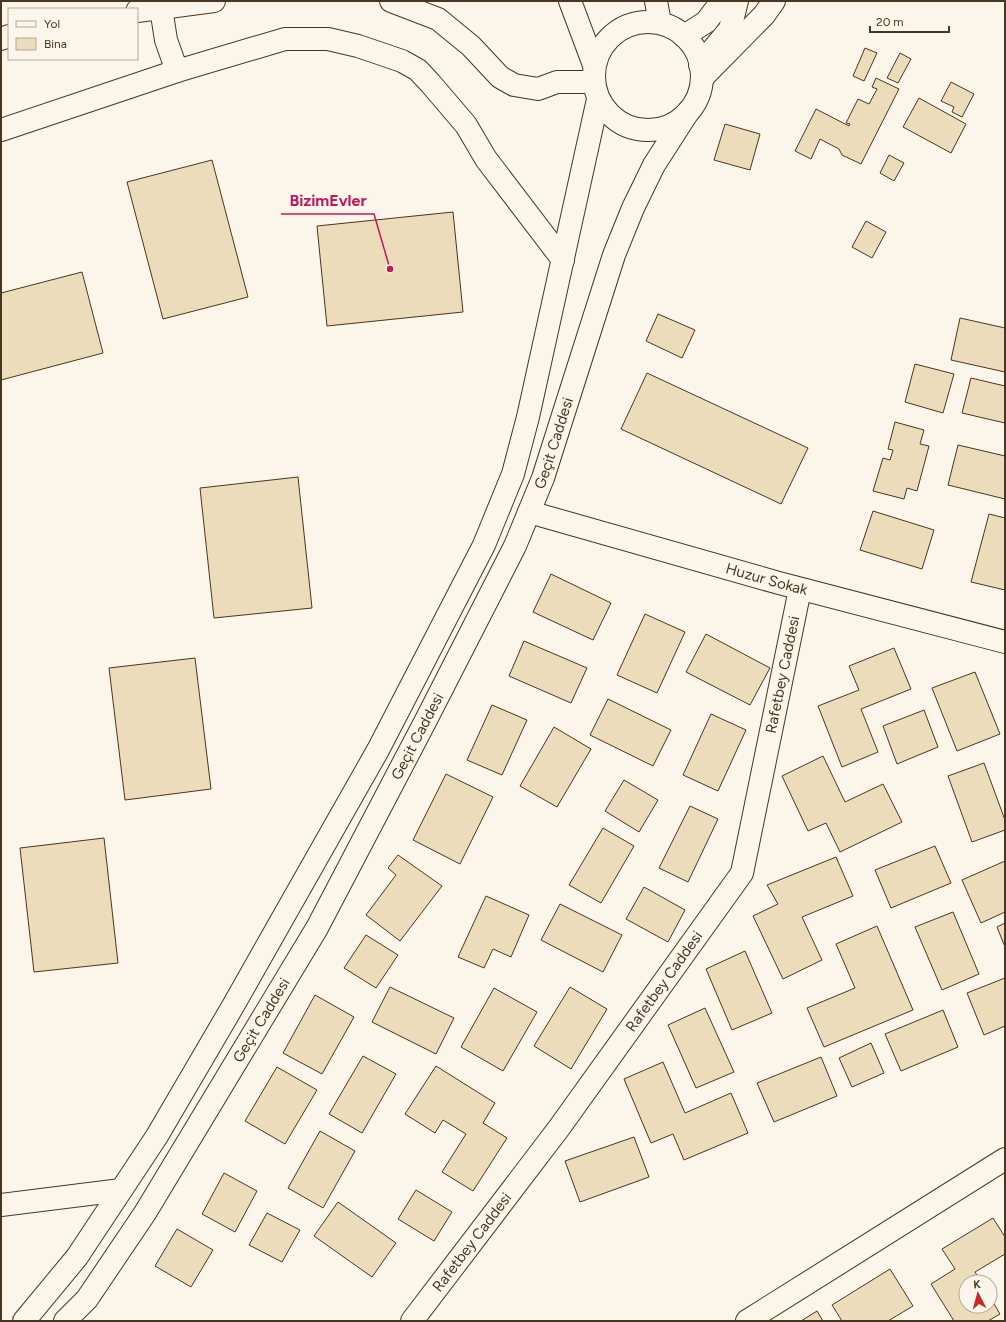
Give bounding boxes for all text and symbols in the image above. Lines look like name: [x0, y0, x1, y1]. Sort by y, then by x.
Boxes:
legend: [8, 8, 138, 60]
scale bar: [870, 8, 949, 34]
text: 20 m: [876, 15, 904, 29]
text: Yol: [44, 17, 60, 31]
text: Bina: [44, 37, 67, 51]
callout: BizimEvler: [281, 186, 374, 214]
text: BizimEvler: [290, 191, 366, 210]
street label: Geçit Caddesi: [530, 395, 577, 492]
street label: Huzur Sokak: [724, 559, 810, 599]
street label: Rafetbey Caddesi: [762, 614, 803, 735]
street label: Geçit Caddesi: [387, 690, 447, 783]
street label: Rafetbey Caddesi: [622, 928, 706, 1035]
street label: Geçit Caddesi: [229, 975, 294, 1066]
street label: Rafetbey Caddesi: [429, 1189, 515, 1295]
north arrow: [958, 1274, 998, 1314]
text: K: [973, 1278, 982, 1291]

